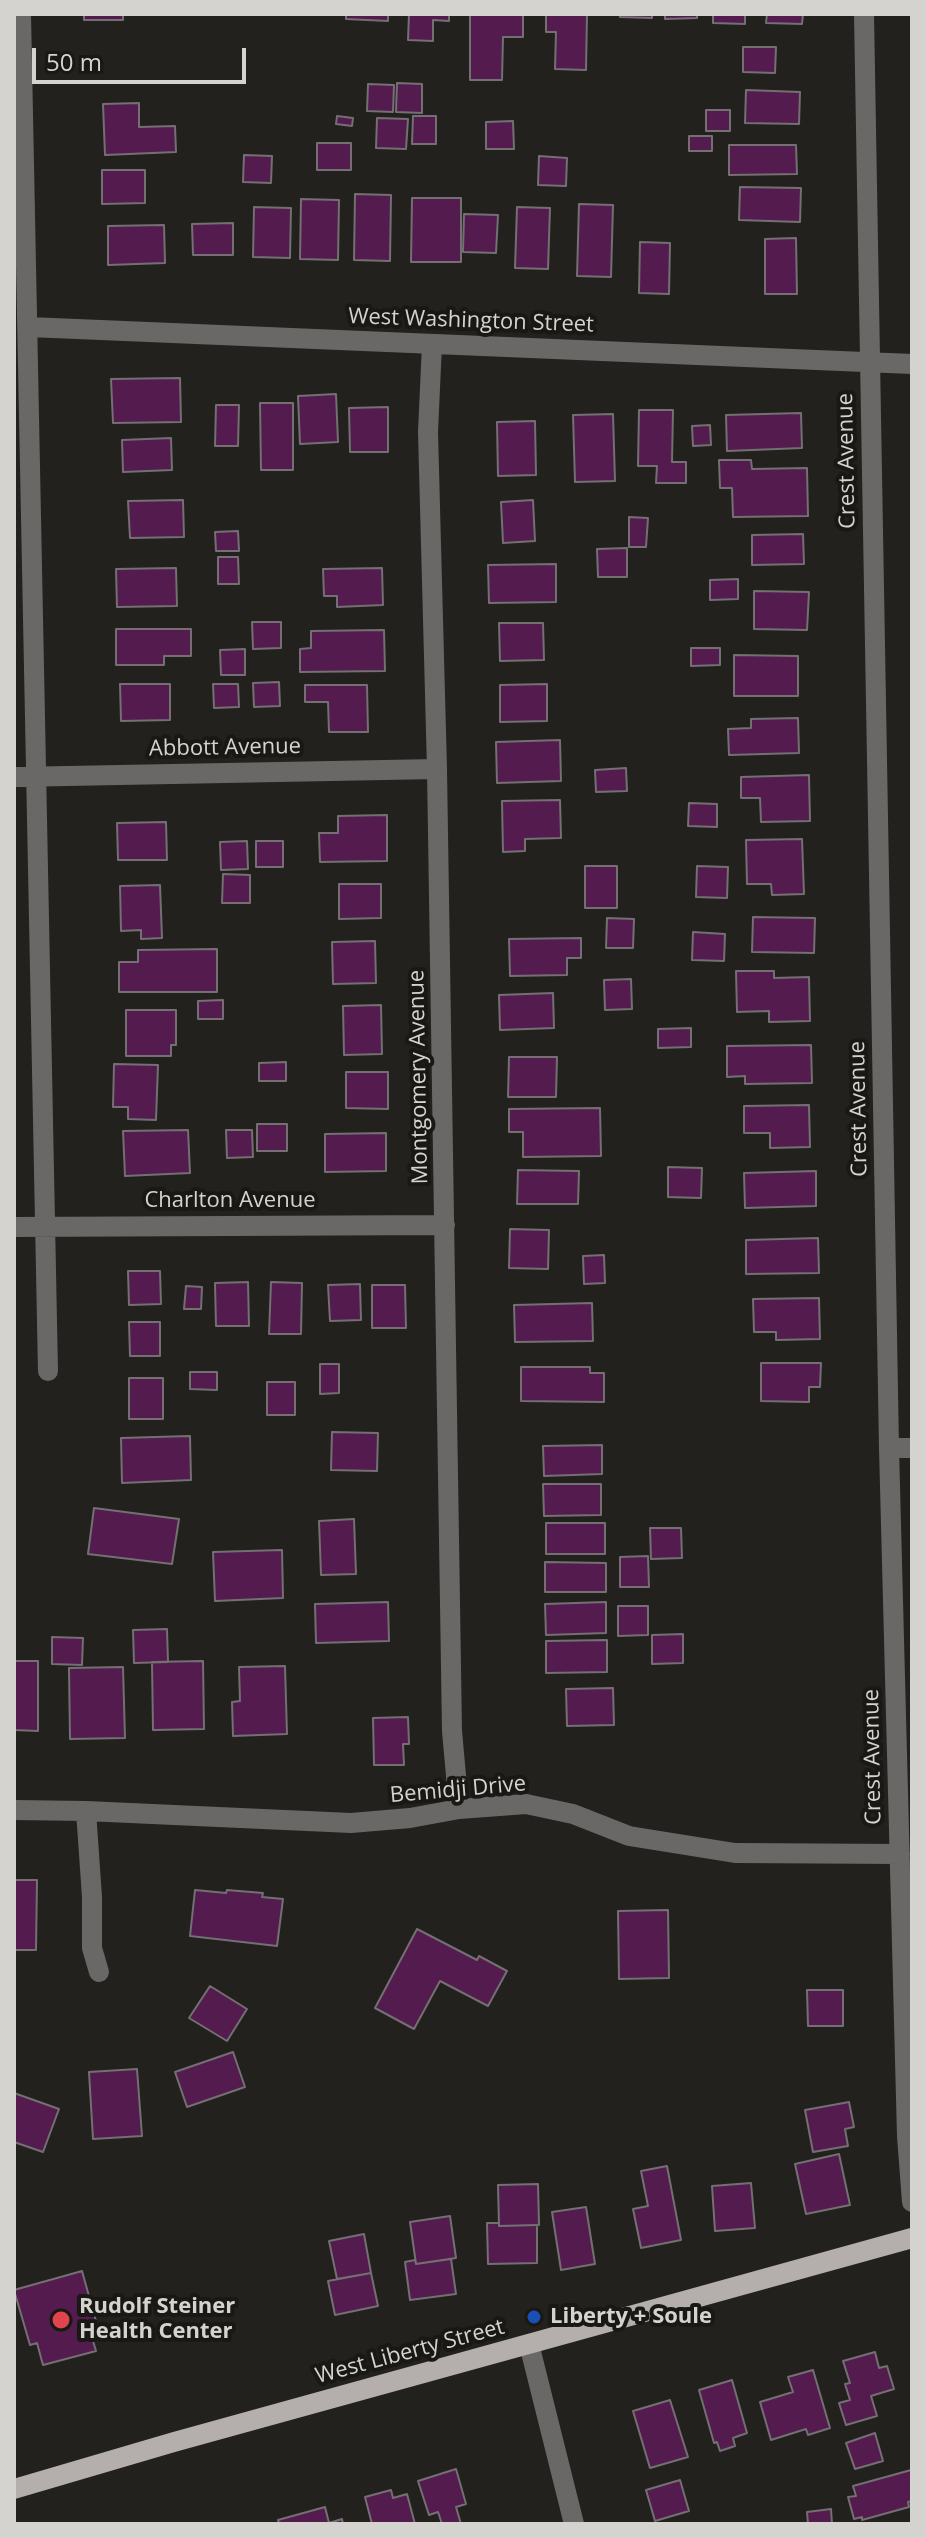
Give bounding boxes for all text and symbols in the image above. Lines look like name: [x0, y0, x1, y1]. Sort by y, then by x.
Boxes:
scale bar: [36, 32, 250, 82]
text: 50 m: [46, 45, 102, 78]
street label: West Washington Street: [348, 304, 594, 338]
street label: Crest Avenue: [833, 393, 861, 529]
street label: Abbott Avenue: [149, 733, 301, 763]
street label: Montgomery Avenue: [404, 969, 434, 1185]
street label: Crest Avenue: [845, 1041, 873, 1177]
street label: Charlton Avenue: [145, 1188, 315, 1214]
street label: Crest Avenue: [859, 1689, 887, 1825]
street label: Bemidji Drive: [389, 1771, 527, 1809]
place label: Rudolf Steiner Health Center: [79, 2294, 235, 2346]
place label: Liberty + Soule: [550, 2304, 712, 2330]
marker: Liberty + Soule: [525, 2308, 543, 2326]
marker: Rudolf Steiner Health Center: [50, 2309, 72, 2331]
street label: West Liberty Street: [313, 2314, 507, 2390]

